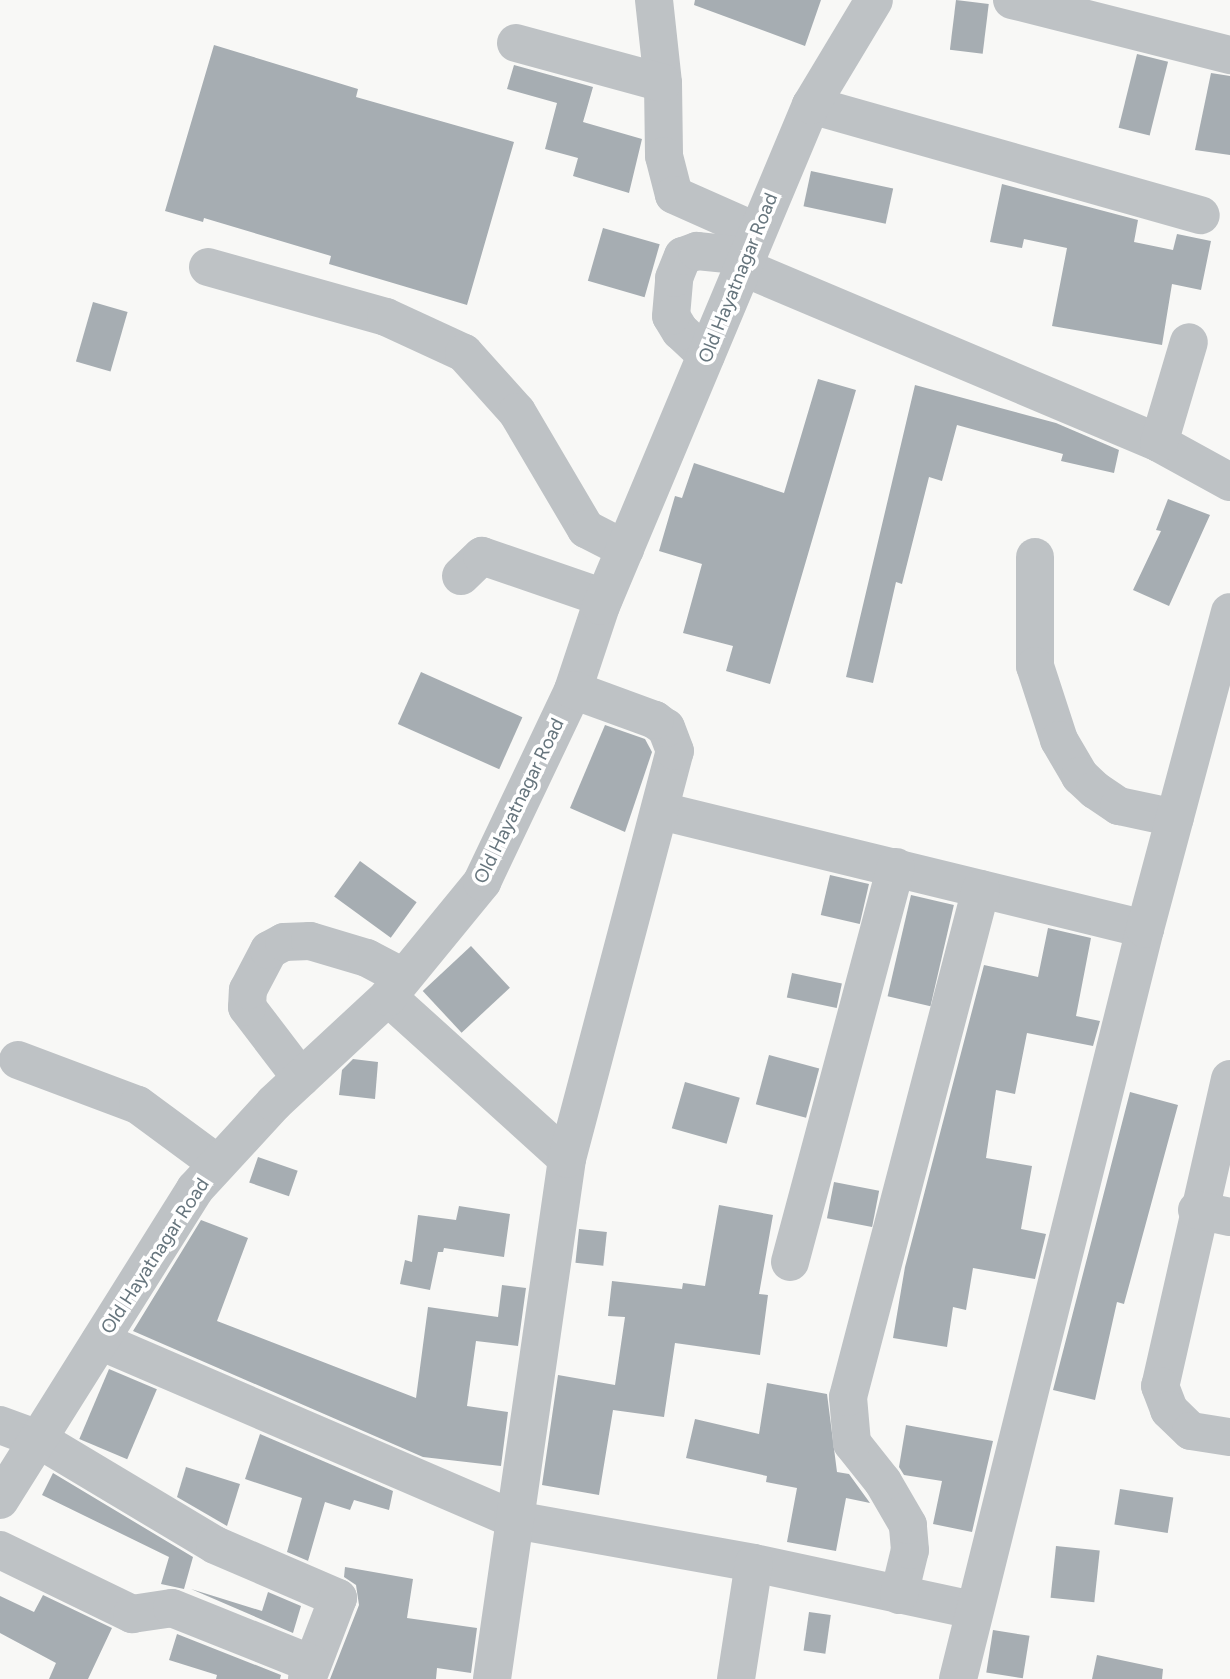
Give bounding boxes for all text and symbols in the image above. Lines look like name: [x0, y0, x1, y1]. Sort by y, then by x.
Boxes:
street label: Old Hayatnagar Road: [693, 190, 783, 366]
street label: Old Hayatnagar Road: [469, 715, 569, 887]
street label: Old Hayatnagar Road: [96, 1174, 214, 1338]

